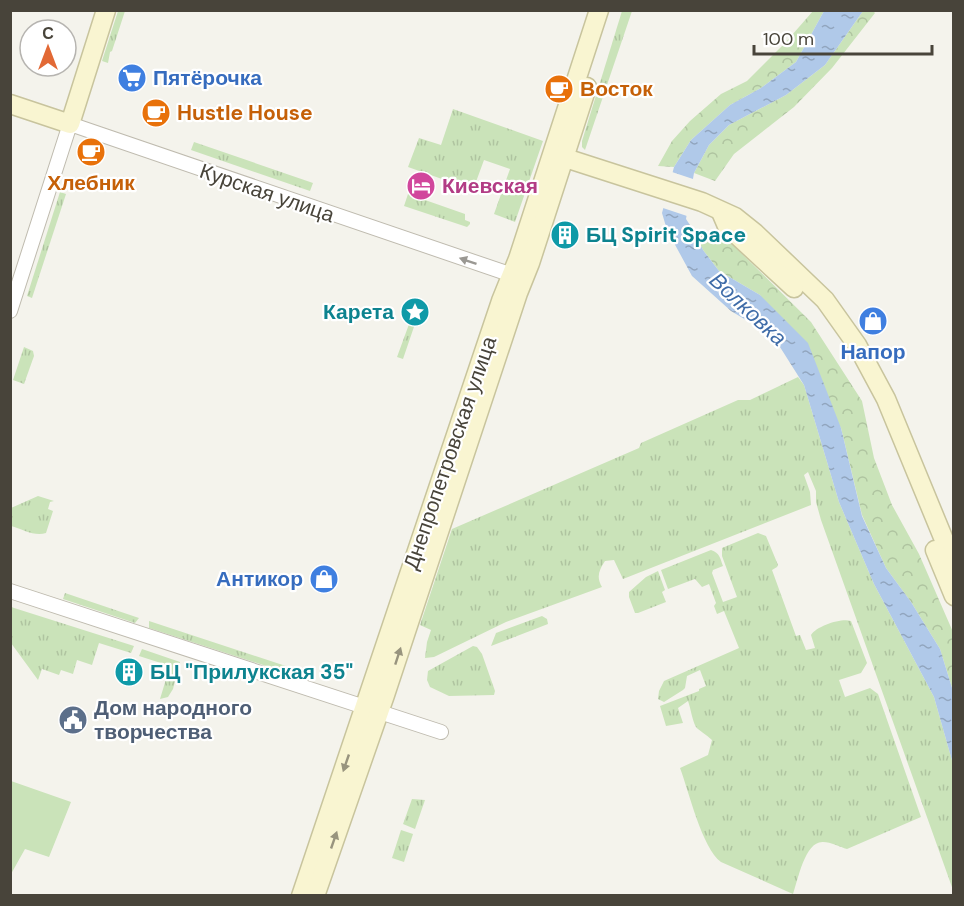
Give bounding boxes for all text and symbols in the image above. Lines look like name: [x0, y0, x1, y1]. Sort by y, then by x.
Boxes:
north arrow: [18, 18, 78, 78]
scale bar: [754, 18, 932, 56]
text: С: [42, 23, 54, 44]
text: 100 m: [763, 27, 814, 51]
supermarket icon: Пятёрочка: [116, 62, 148, 94]
place label: Пятёрочка: [153, 64, 262, 92]
cafe icon: Восток: [543, 73, 575, 105]
place label: Восток: [580, 75, 653, 103]
cafe icon: Hustle House: [140, 97, 172, 129]
place label: Hustle House: [177, 99, 313, 127]
cafe icon: Хлебник: [75, 136, 107, 168]
street label: Курская улица: [196, 157, 338, 229]
place label: Хлебник: [47, 169, 135, 197]
hotel icon: Киевская: [405, 170, 437, 202]
place label: Киевская: [442, 172, 538, 200]
building icon: БЦ Spirit Space: [549, 219, 581, 251]
place label: БЦ Spirit Space: [586, 221, 746, 249]
one-way arrow: [459, 255, 477, 265]
water label: Волковка: [703, 266, 793, 352]
place icon: Карета: [399, 296, 431, 328]
place label: Карета: [323, 298, 394, 326]
shop icon: Напор: [857, 305, 889, 337]
street label: Днепропетровская улица: [397, 332, 503, 573]
place label: Напор: [840, 338, 906, 366]
shop icon: Антикор: [308, 563, 340, 595]
place label: Антикор: [216, 565, 303, 593]
one-way arrow: [393, 647, 403, 665]
building icon: БЦ "Прилукская 35": [113, 656, 145, 688]
place label: БЦ "Прилукская 35": [150, 658, 353, 686]
place label: Дом народного творчества: [94, 694, 252, 746]
public building icon: Дом народного творчества: [57, 704, 89, 736]
one-way arrow: [341, 754, 351, 772]
one-way arrow: [330, 831, 340, 849]

